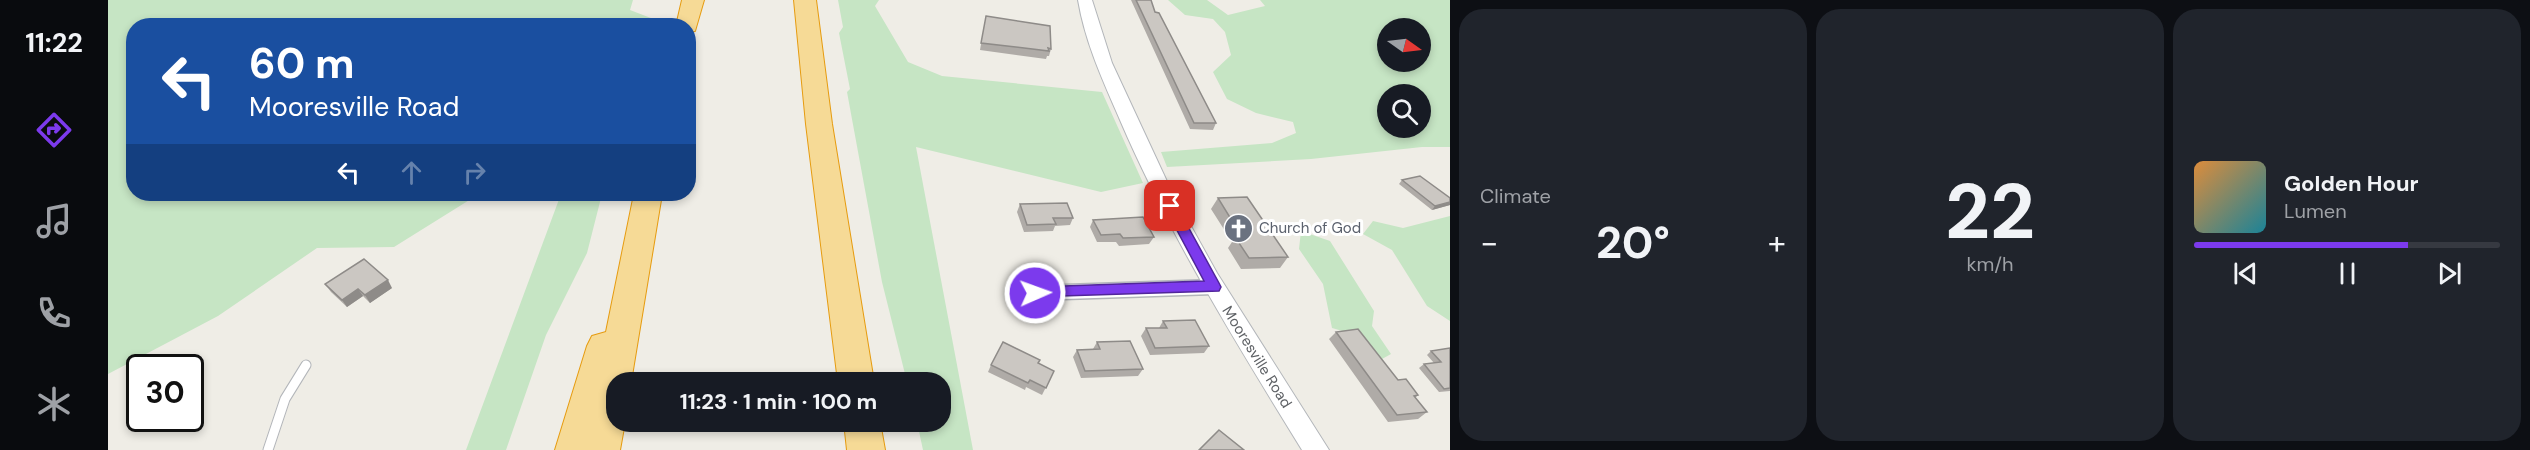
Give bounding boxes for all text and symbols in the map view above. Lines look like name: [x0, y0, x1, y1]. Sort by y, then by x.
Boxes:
north arrow: [1377, 18, 1431, 72]
map controls: [1377, 18, 1431, 138]
text: 11:22: [25, 25, 83, 60]
text: 60 m: [249, 36, 355, 91]
icon: left: [150, 42, 228, 120]
button: search: [1377, 84, 1431, 138]
text: Mooresville Road: [249, 89, 460, 124]
icon: directions: [33, 109, 75, 151]
icon: left: [332, 156, 365, 189]
icon: ahead: [395, 156, 428, 189]
icon: right: [458, 156, 491, 189]
text: 22: [1945, 161, 2035, 262]
text: Golden Hour: [2284, 169, 2419, 198]
pin: [1144, 180, 1195, 231]
text: Climate: [1480, 183, 1551, 209]
icon: arrive: [1153, 189, 1186, 222]
text: Lumen: [2284, 198, 2347, 224]
icon: music: [33, 200, 75, 242]
church icon: Church of God: [1222, 212, 1254, 244]
text: 20°: [1596, 213, 1670, 272]
place label: Church of God: [1259, 218, 1361, 238]
text: −: [1480, 221, 1498, 264]
text: +: [1768, 221, 1786, 264]
text: km/h: [1966, 251, 2014, 277]
icon: previous: [2229, 257, 2262, 290]
icon: pause: [2331, 257, 2364, 290]
icon: next: [2433, 257, 2466, 290]
position arrow: [1003, 261, 1067, 325]
icon: phone: [33, 292, 75, 334]
street label: Mooresville Road: [1218, 302, 1296, 412]
speed limit sign: 30: [126, 354, 204, 432]
icon: climate: [33, 383, 75, 425]
text: 11:23 · 1 min · 100 m: [680, 387, 877, 416]

